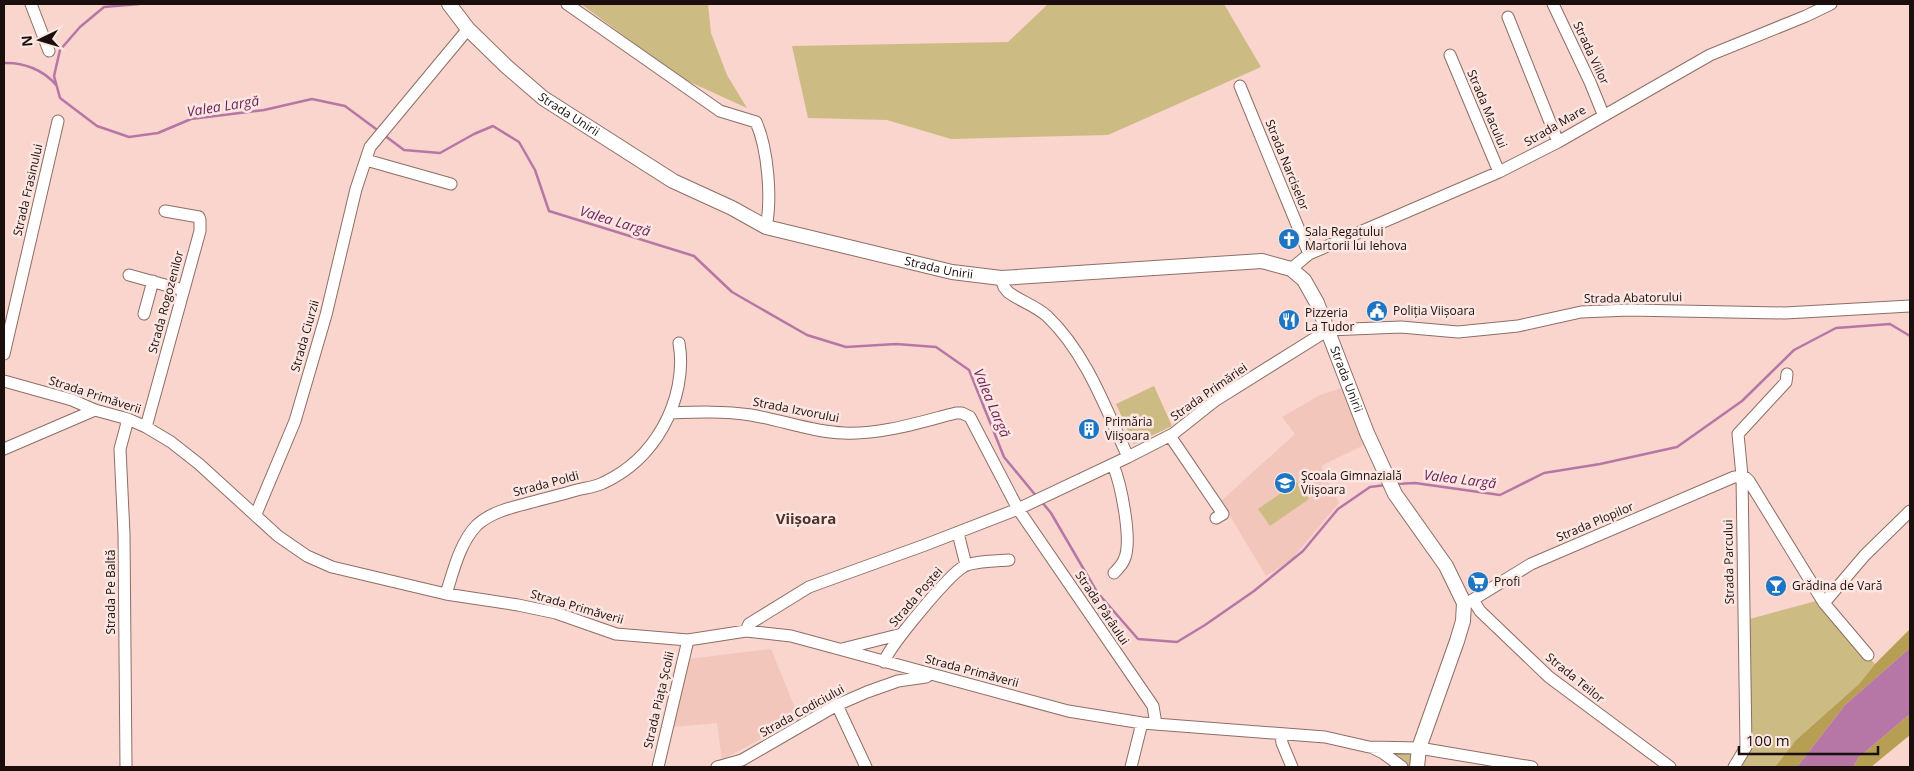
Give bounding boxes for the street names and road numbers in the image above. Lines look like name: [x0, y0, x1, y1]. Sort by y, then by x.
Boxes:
street label: Strada Viilor: [1569, 18, 1614, 87]
street label: Strada Macului: [1463, 67, 1512, 151]
street label: Strada Unirii: [535, 88, 603, 140]
street label: Strada Mare: [1521, 101, 1589, 150]
street label: Strada Narciselor: [1261, 117, 1313, 213]
street label: Strada Frasinului: [9, 142, 46, 238]
street label: Strada Rogozenilor: [144, 248, 187, 355]
street label: Strada Unirii: [903, 252, 974, 283]
street label: Strada Abatorului: [1584, 288, 1682, 307]
street label: Strada Ciurzii: [286, 298, 323, 374]
street label: Strada Unirii: [1326, 344, 1367, 415]
street label: Strada Primăriei: [1167, 359, 1251, 424]
street label: Strada Primăverii: [47, 372, 144, 417]
street label: Strada Izvorului: [752, 393, 841, 426]
street label: Strada Poldi: [511, 467, 581, 500]
street label: Strada Plopilor: [1553, 498, 1636, 545]
street label: Strada Parcului: [1719, 519, 1738, 605]
street label: Strada Pe Baltă: [102, 549, 119, 635]
street label: Strada Poștei: [885, 563, 946, 630]
street label: Strada Pârâului: [1071, 567, 1133, 648]
street label: Strada Primăverii: [529, 585, 626, 628]
street label: Strada Teilor: [1542, 649, 1608, 707]
street label: Strada Piața Școlii: [639, 650, 678, 750]
street label: Strada Primăverii: [923, 650, 1021, 691]
street label: Strada Codiciului: [756, 680, 847, 741]

